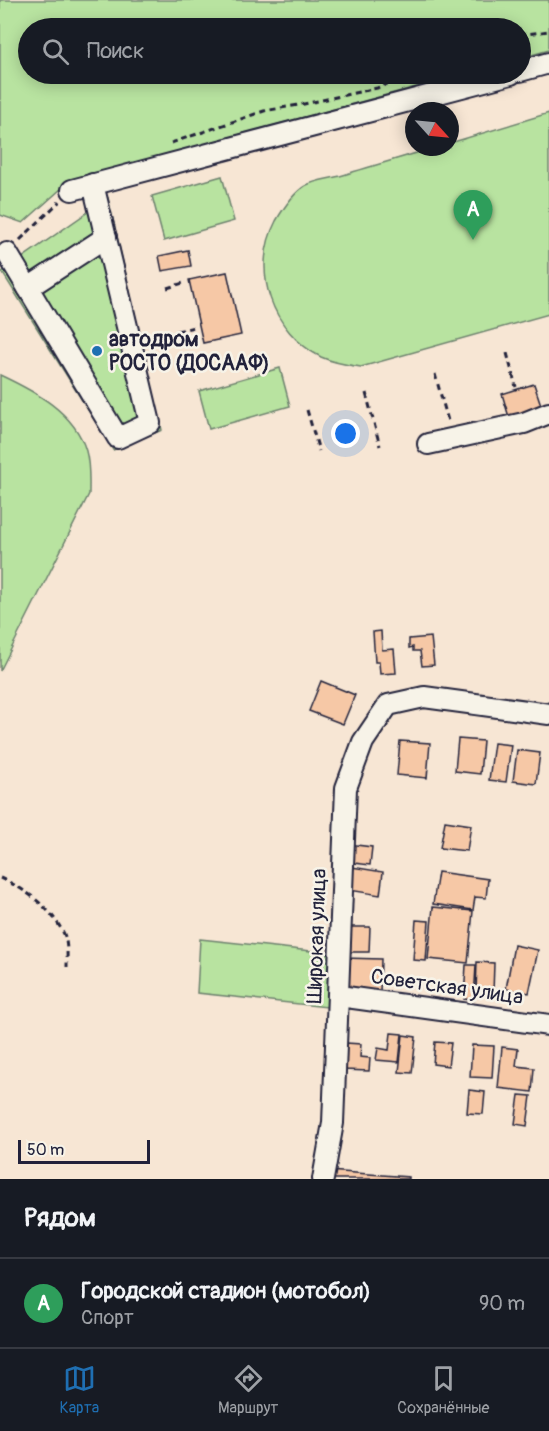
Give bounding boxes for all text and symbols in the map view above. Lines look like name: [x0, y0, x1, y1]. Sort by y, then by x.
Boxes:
search box: [18, 18, 531, 84]
icon: search: [39, 35, 72, 68]
text: Поиск: [87, 37, 144, 65]
north arrow: [405, 102, 459, 156]
pin: A: [454, 190, 492, 240]
place label: автодром РОСТО (ДОСААФ): [109, 326, 270, 377]
marker: автодром РОСТО (ДОСААФ): [90, 344, 104, 358]
your location: [331, 419, 360, 448]
street label: Широкая улица: [301, 868, 333, 1004]
street label: Советская улица: [369, 963, 525, 1011]
scale bar: [18, 1137, 150, 1164]
text: 50 m: [27, 1140, 64, 1160]
text: Рядом: [24, 1202, 96, 1234]
text: Городской стадион (мотобол): [81, 1277, 371, 1305]
text: A: [37, 1291, 50, 1316]
text: 90 m: [479, 1291, 525, 1316]
text: Спорт: [81, 1305, 134, 1330]
tab: Карта: [59, 1362, 99, 1418]
tab: Маршрут: [218, 1362, 278, 1418]
tab: Сохранённые: [397, 1362, 490, 1418]

